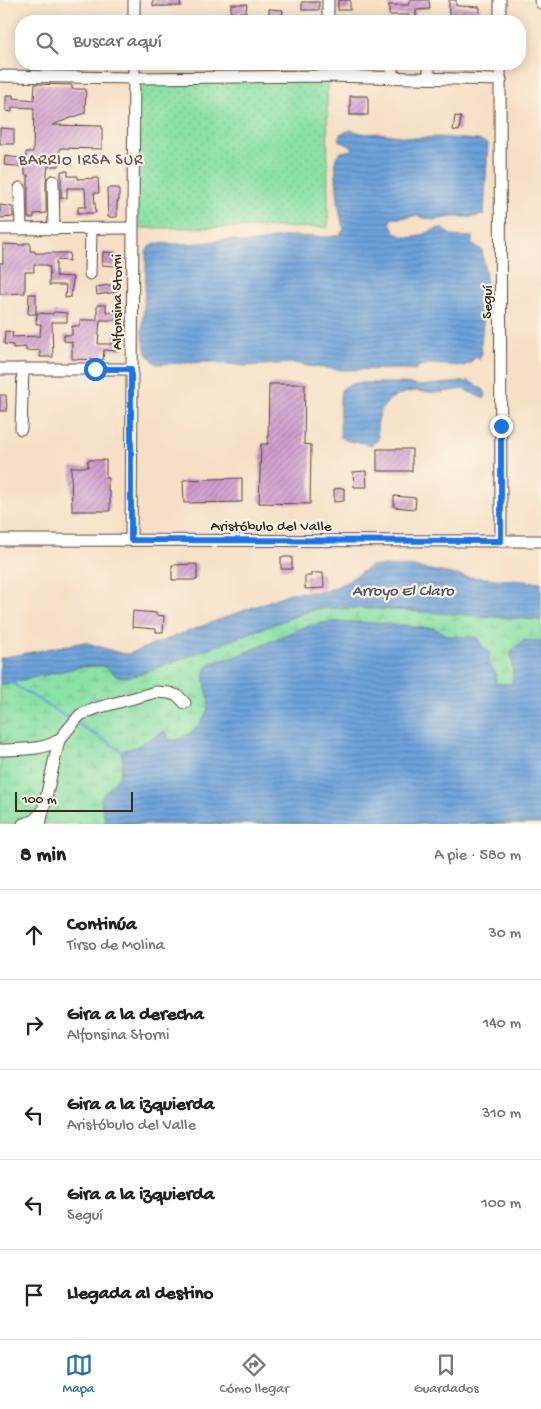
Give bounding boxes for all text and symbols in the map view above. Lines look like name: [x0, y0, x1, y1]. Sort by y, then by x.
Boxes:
search box: [15, 15, 526, 70]
icon: search: [33, 29, 61, 57]
text: Buscar aquí: [73, 31, 162, 54]
district label: BARRIO IRSA SUR: [18, 152, 143, 171]
street label: Alfonsina Storni: [109, 254, 127, 350]
street label: Seguí: [479, 284, 497, 319]
route start: [84, 358, 107, 381]
route end: [490, 415, 513, 438]
street label: Aristóbulo del Valle: [211, 518, 332, 536]
water label: Arroyo El Claro: [352, 583, 454, 602]
scale bar: [15, 789, 132, 812]
text: 100 m: [22, 792, 57, 809]
text: 8 min: [20, 844, 66, 869]
text: A pie · 580 m: [434, 847, 521, 866]
text: Continúa: [67, 914, 137, 937]
icon: ahead: [20, 921, 48, 949]
text: 30 m: [488, 925, 521, 944]
text: Tirso de Molina: [67, 937, 165, 956]
text: Gira a la derecha: [67, 1004, 204, 1027]
icon: right: [20, 1011, 48, 1039]
text: 140 m: [483, 1015, 521, 1034]
text: Alfonsina Storni: [67, 1027, 169, 1046]
text: Gira a la izquierda: [67, 1094, 214, 1117]
icon: left: [20, 1101, 48, 1129]
text: 310 m: [482, 1105, 521, 1124]
text: Aristóbulo del Valle: [67, 1117, 196, 1136]
text: Gira a la izquierda: [67, 1184, 214, 1207]
icon: left: [20, 1191, 48, 1219]
text: 100 m: [481, 1195, 521, 1214]
text: Seguí: [67, 1207, 103, 1226]
icon: arrive: [20, 1281, 48, 1309]
text: Llegada al destino: [67, 1283, 213, 1306]
tab: Mapa: [62, 1351, 95, 1398]
tab: Cómo llegar: [219, 1351, 289, 1398]
tab: Guardados: [414, 1351, 479, 1398]

